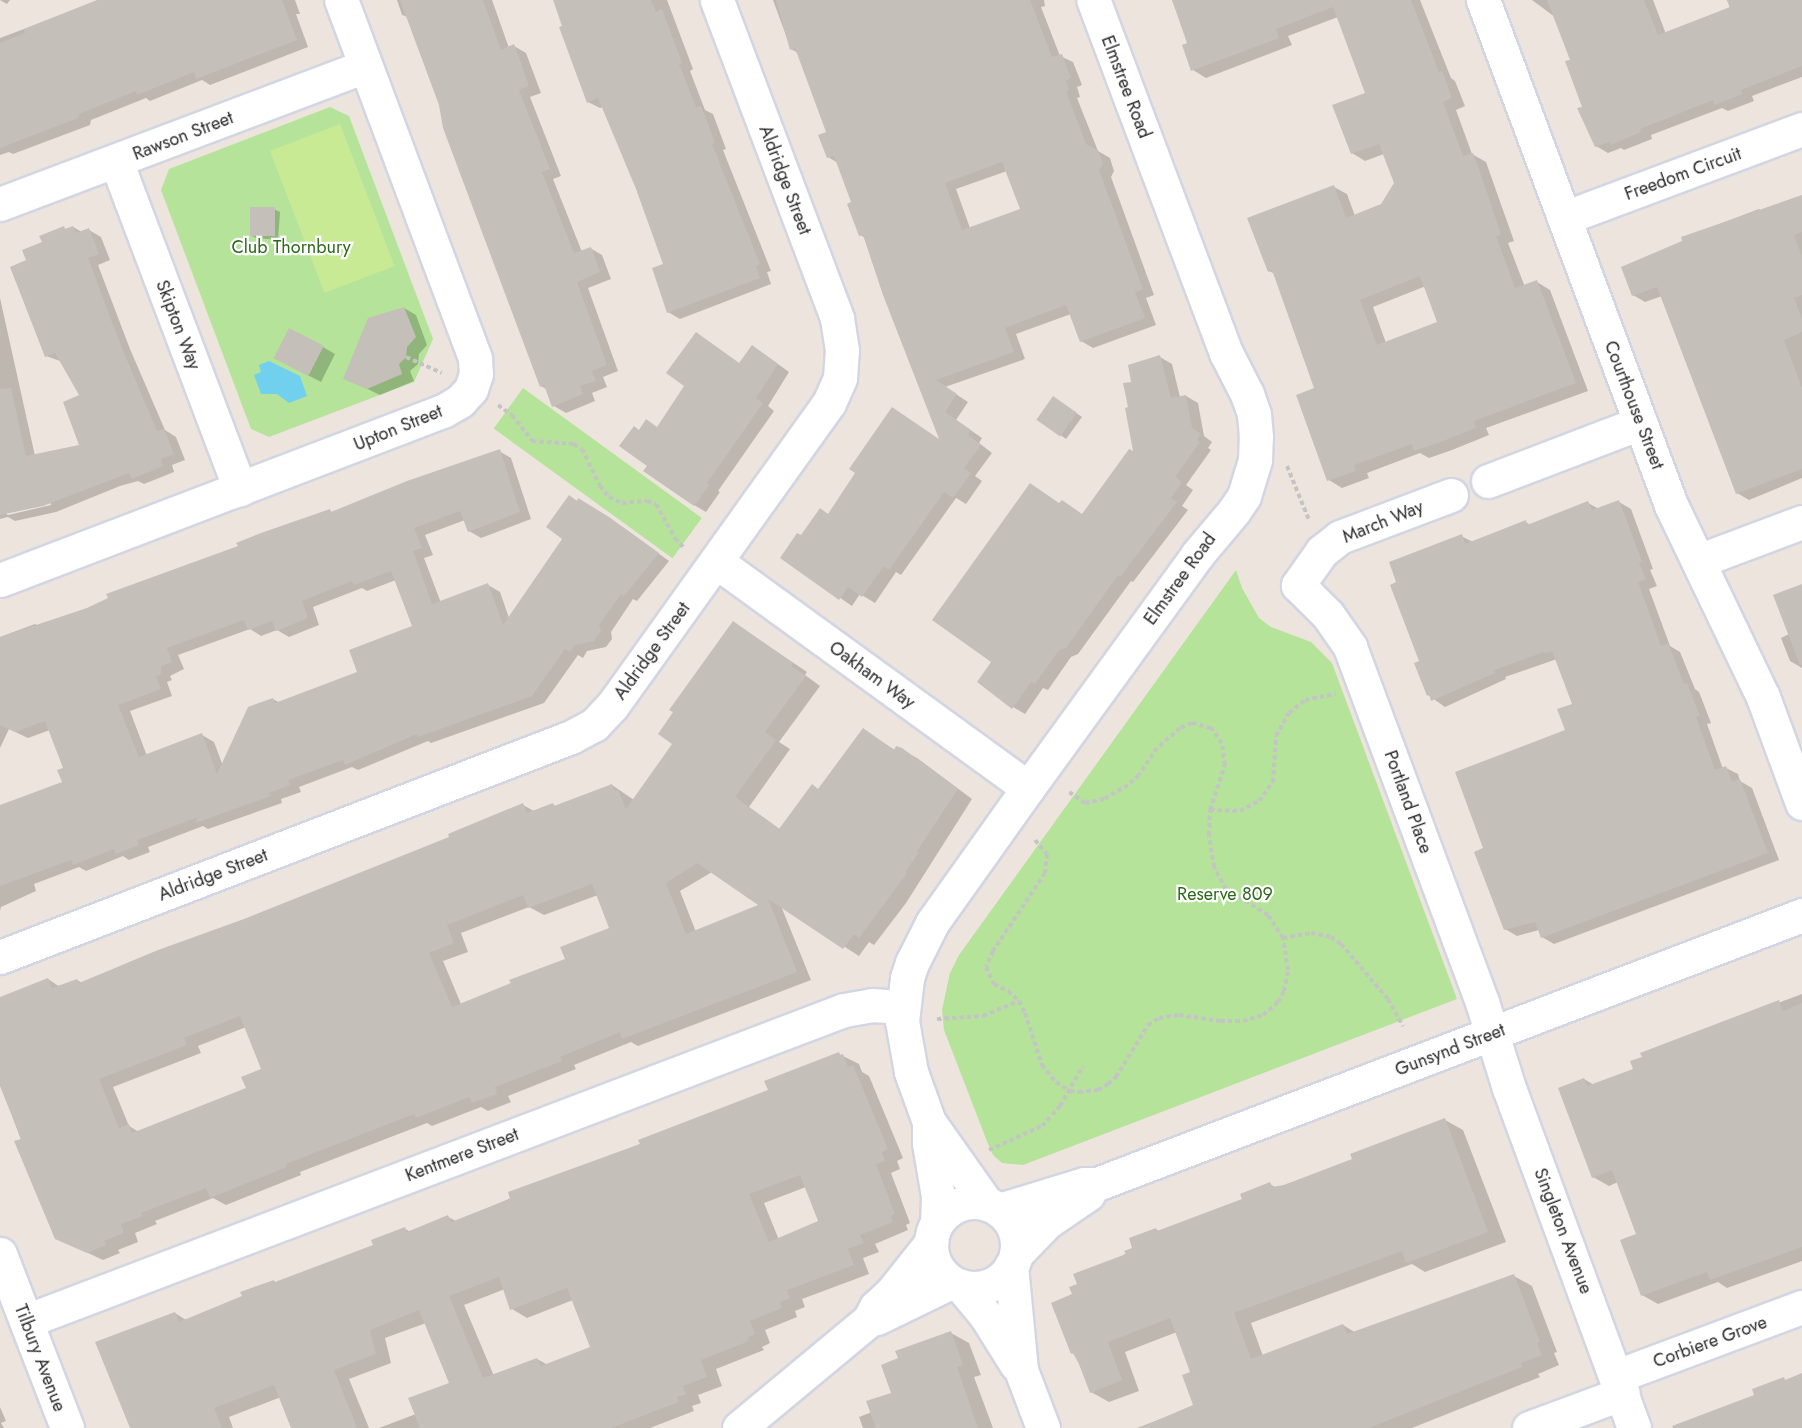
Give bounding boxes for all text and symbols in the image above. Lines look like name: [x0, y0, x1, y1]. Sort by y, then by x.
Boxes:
street label: Elmstree Road: [1097, 33, 1155, 141]
street label: Rawson Street: [130, 107, 236, 165]
street label: Aldridge Street: [754, 122, 816, 238]
street label: Freedom Circuit: [1622, 143, 1744, 205]
park label: Club Thornbury: [231, 236, 351, 258]
street label: Skipton Way: [151, 277, 205, 373]
street label: Courthouse Street: [1600, 338, 1668, 472]
street label: Upton Street: [351, 400, 445, 456]
street label: March Way: [1340, 496, 1426, 548]
street label: Elmstree Road: [1139, 529, 1221, 629]
street label: Aldridge Street: [609, 598, 695, 704]
street label: Oakham Way: [825, 637, 919, 713]
street label: Portland Place: [1379, 748, 1437, 856]
street label: Aldridge Street: [155, 844, 271, 906]
park label: Reserve 809: [1177, 883, 1273, 905]
street label: Gunsynd Street: [1392, 1019, 1508, 1081]
street label: Kentmere Street: [402, 1124, 522, 1186]
street label: Singleton Avenue: [1529, 1165, 1597, 1297]
street label: Tilbury Avenue: [10, 1301, 70, 1415]
street label: Corbiere Grove: [1650, 1311, 1770, 1373]

